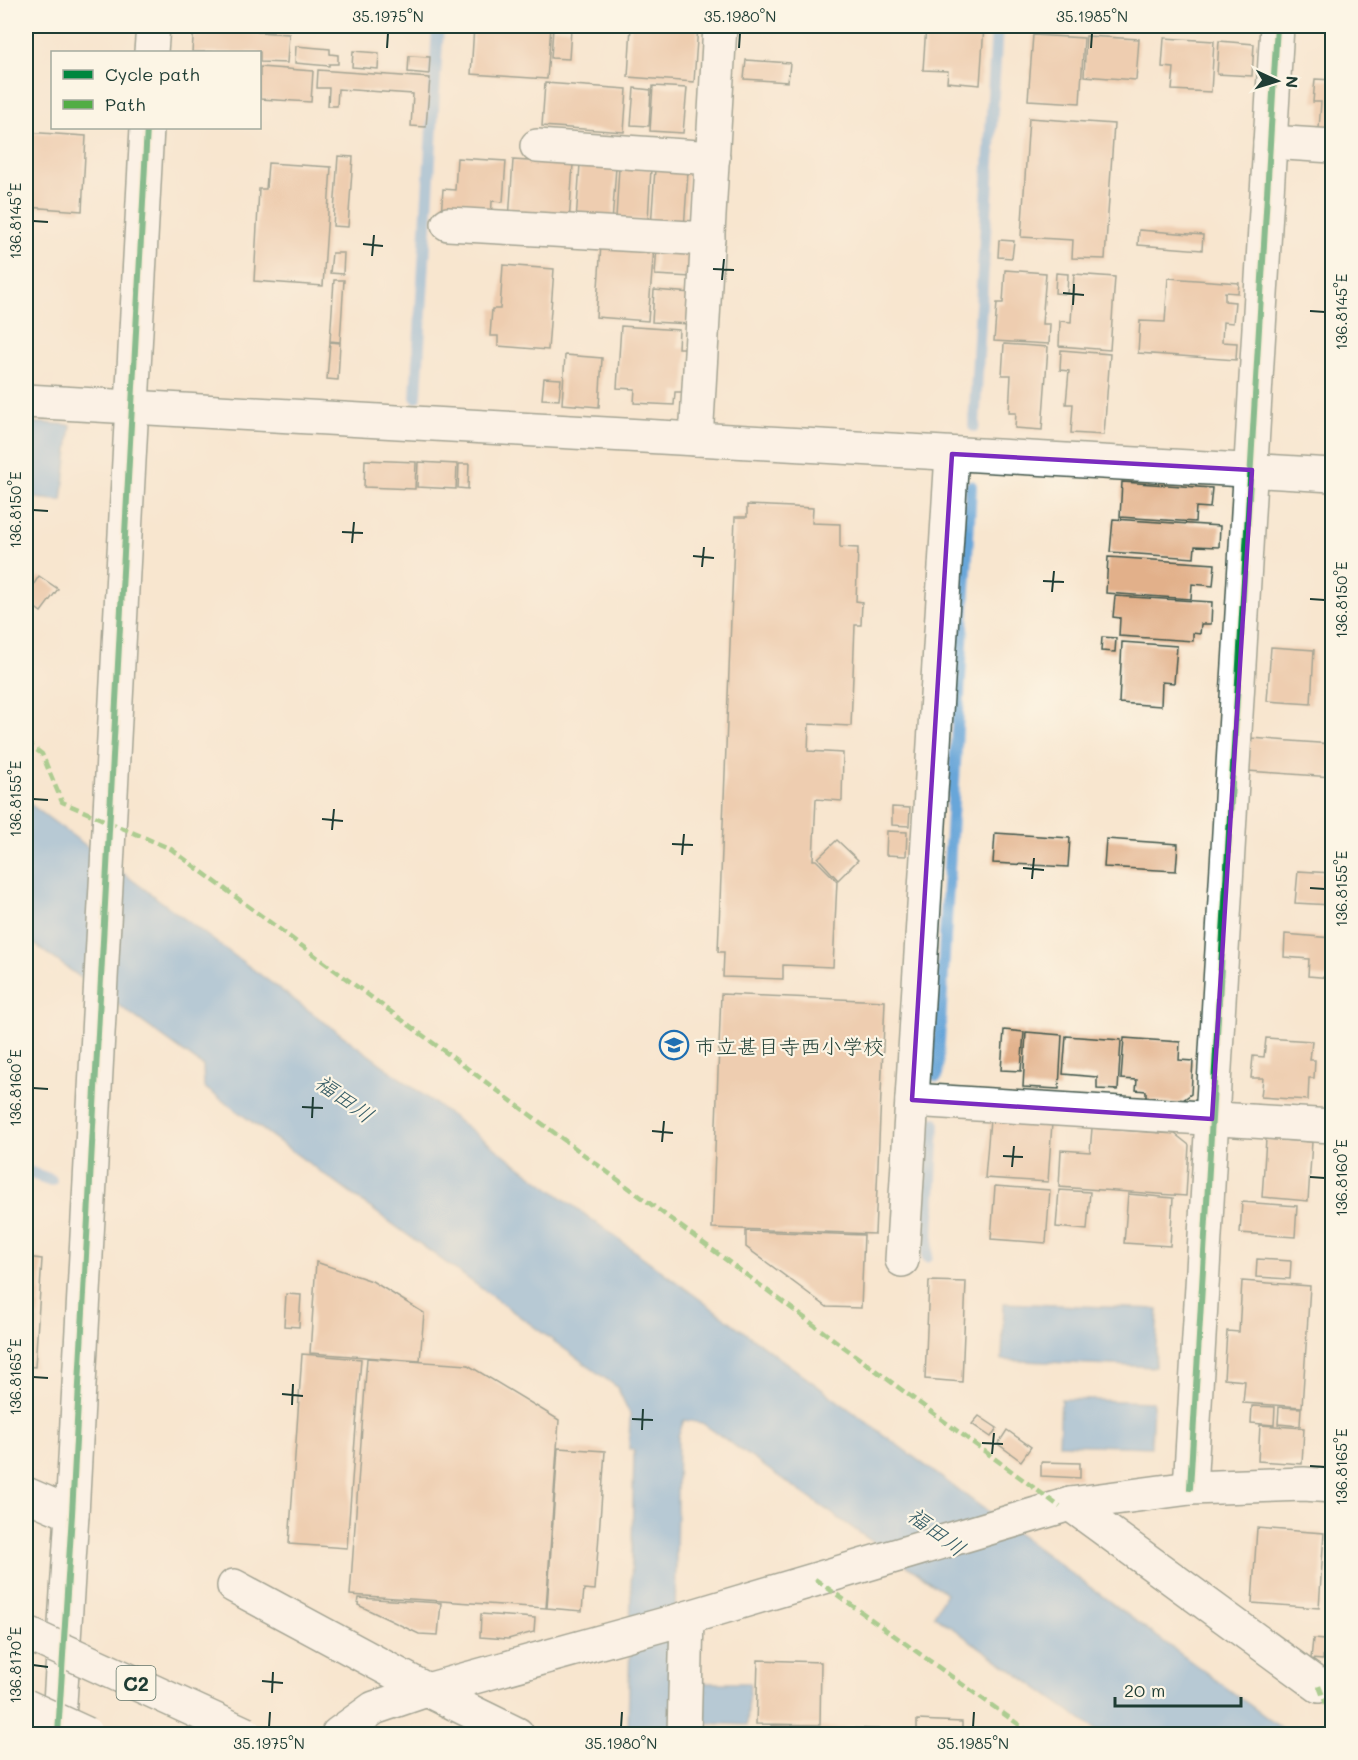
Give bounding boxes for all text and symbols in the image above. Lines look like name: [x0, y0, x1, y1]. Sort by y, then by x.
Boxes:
text: 35.1975°N: [352, 6, 424, 26]
text: 35.1980°N: [704, 6, 776, 26]
text: 35.1985°N: [1056, 6, 1128, 26]
legend: [51, 51, 261, 129]
north arrow: [1247, 51, 1307, 111]
text: Cycle path: [105, 62, 200, 86]
text: N: [1282, 75, 1303, 89]
text: Path: [105, 92, 145, 116]
text: 136.8145°E: [5, 182, 25, 259]
text: 136.8145°E: [1331, 273, 1351, 350]
text: 136.8150°E: [5, 471, 25, 549]
text: 136.8150°E: [1331, 561, 1351, 639]
text: 136.8155°E: [5, 760, 25, 837]
text: 136.8155°E: [1331, 850, 1351, 927]
school or university icon: 市立甚目寺西小学校: [658, 1029, 690, 1061]
place label: 市立甚目寺西小学校: [695, 1032, 884, 1059]
text: 136.8160°E: [5, 1049, 25, 1127]
water label: 福田川: [310, 1067, 380, 1129]
text: 136.8160°E: [1331, 1139, 1351, 1217]
text: 136.8165°E: [5, 1338, 25, 1415]
text: 136.8165°E: [1331, 1428, 1351, 1505]
water label: 福田川: [902, 1500, 972, 1562]
text: 136.8170°E: [5, 1626, 25, 1703]
road number: C2: [116, 1666, 156, 1700]
scale bar: [1115, 1670, 1241, 1708]
text: 20 m: [1124, 1678, 1165, 1702]
text: 35.1975°N: [233, 1733, 305, 1753]
text: 35.1980°N: [585, 1733, 657, 1753]
text: 35.1985°N: [937, 1733, 1009, 1753]

